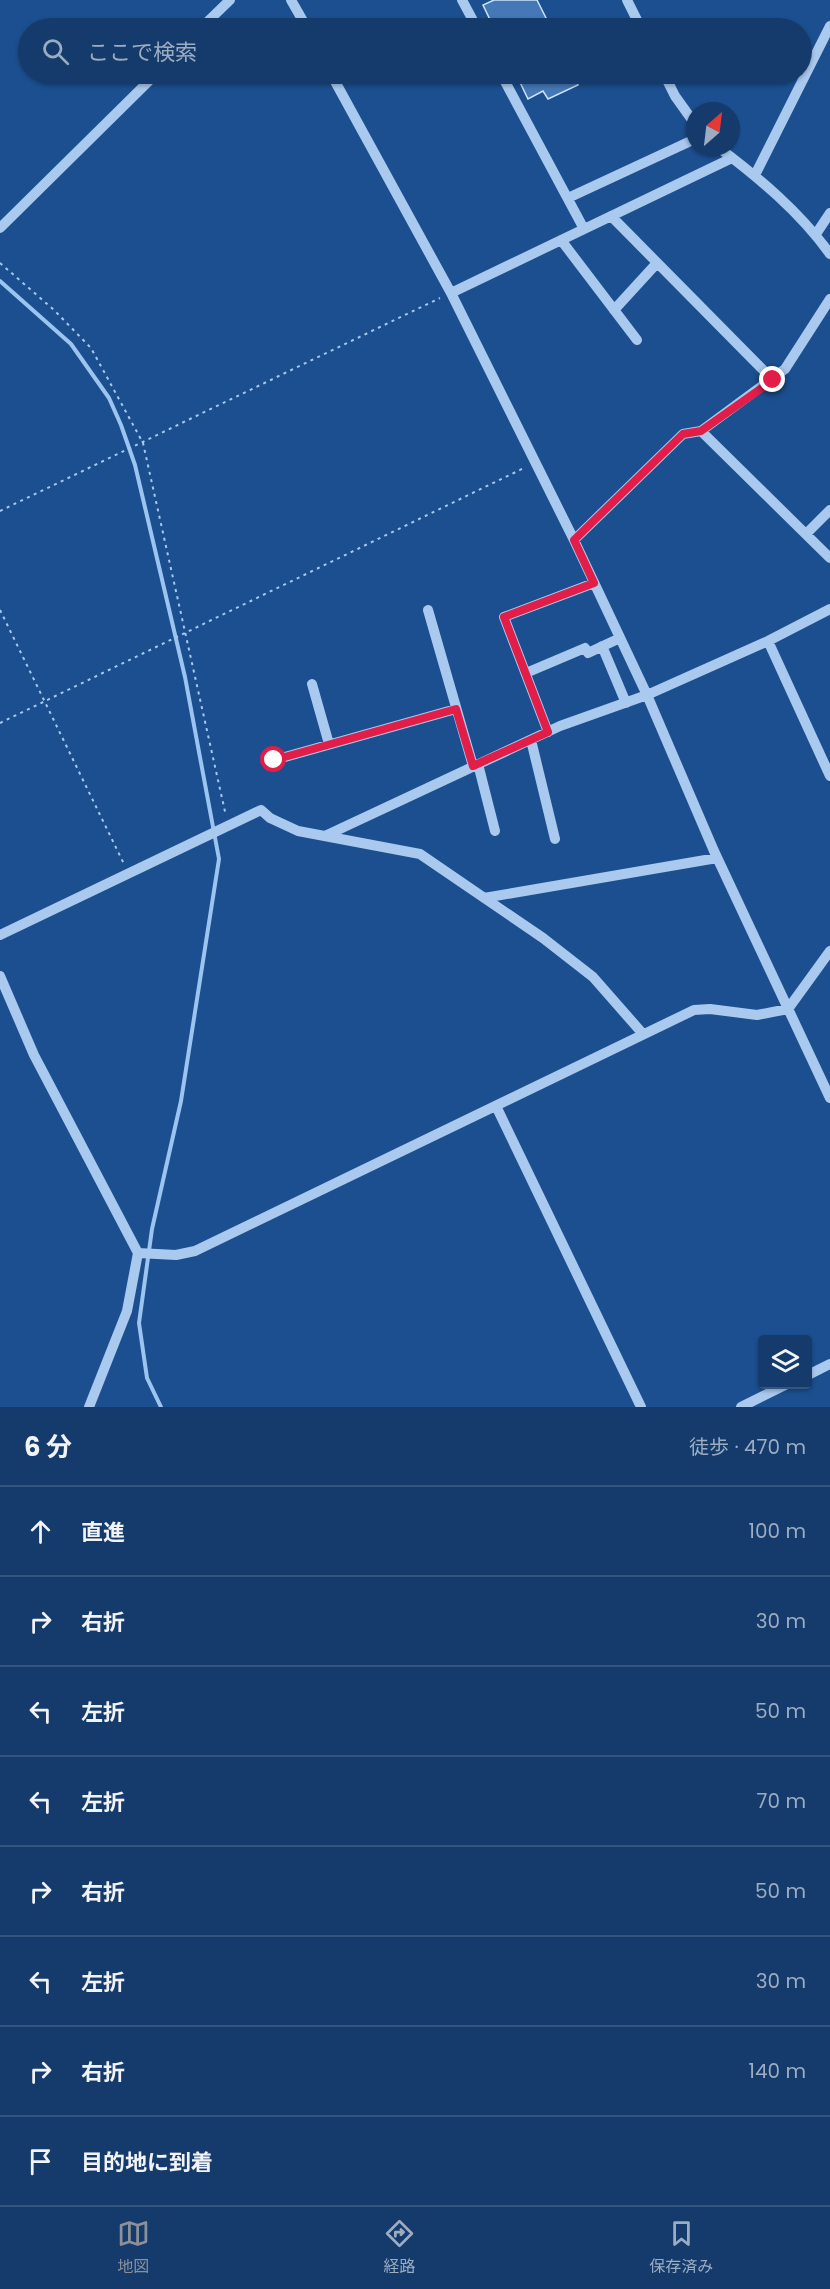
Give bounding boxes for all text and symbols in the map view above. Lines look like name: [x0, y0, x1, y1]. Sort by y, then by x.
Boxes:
search box: [18, 18, 812, 84]
icon: search: [39, 35, 72, 68]
text: ここで検索: [87, 37, 197, 68]
north arrow: [686, 102, 740, 156]
route end: [759, 366, 785, 392]
route start: [260, 746, 286, 772]
map controls: [758, 1335, 812, 1389]
button: layers: [758, 1335, 812, 1389]
text: 6 分: [24, 1429, 72, 1465]
text: 徒歩 · 470 m: [689, 1433, 806, 1461]
icon: ahead: [24, 1515, 57, 1548]
text: 直進: [81, 1517, 125, 1548]
text: 100 m: [749, 1517, 806, 1545]
icon: right: [24, 1605, 57, 1638]
text: 右折: [81, 1607, 125, 1638]
text: 30 m: [756, 1607, 806, 1635]
icon: left: [24, 1695, 57, 1728]
text: 左折: [81, 1697, 125, 1728]
text: 50 m: [755, 1697, 806, 1725]
icon: left: [24, 1785, 57, 1818]
text: 左折: [81, 1787, 125, 1818]
text: 70 m: [757, 1787, 806, 1815]
icon: right: [24, 1875, 57, 1908]
text: 右折: [81, 1877, 125, 1908]
text: 50 m: [755, 1877, 806, 1905]
icon: left: [24, 1965, 57, 1998]
text: 左折: [81, 1967, 125, 1998]
text: 30 m: [756, 1967, 806, 1995]
icon: right: [24, 2055, 57, 2088]
text: 右折: [81, 2057, 125, 2088]
text: 140 m: [749, 2057, 806, 2085]
icon: arrive: [24, 2145, 57, 2178]
text: 目的地に到着: [81, 2147, 213, 2178]
tab: 地図: [117, 2217, 150, 2279]
tab: 経路: [383, 2217, 416, 2279]
tab: 保存済み: [649, 2217, 713, 2279]

